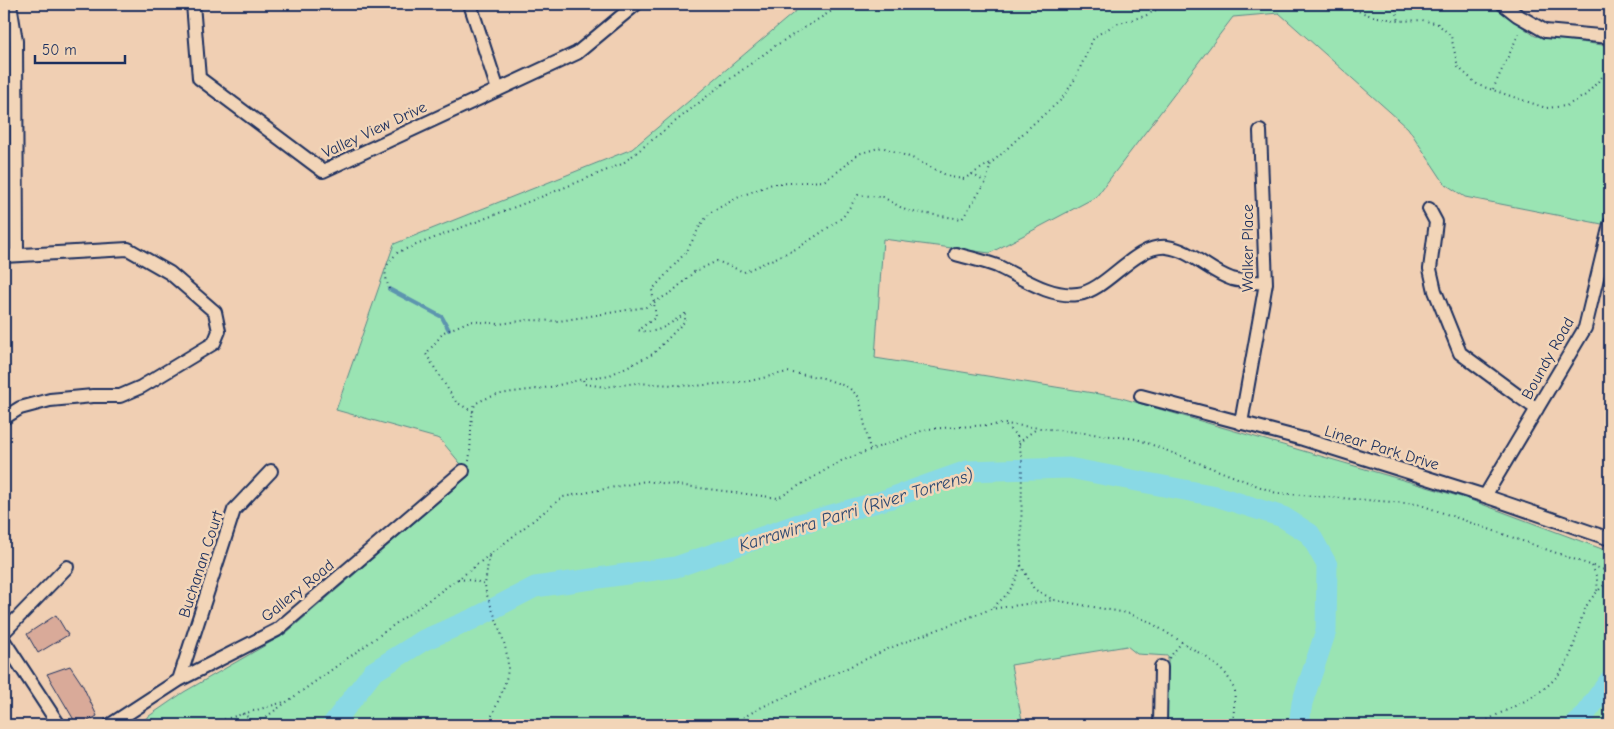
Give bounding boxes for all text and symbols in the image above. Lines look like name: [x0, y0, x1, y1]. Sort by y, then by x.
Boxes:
scale bar: [35, 32, 125, 64]
text: 50 m: [42, 41, 77, 59]
street label: Valley View Drive: [319, 98, 429, 162]
street label: Walker Place: [1239, 204, 1257, 292]
street label: Boundy Road: [1518, 314, 1578, 403]
street label: Linear Park Drive: [1322, 422, 1441, 474]
water label: Karrawirra Parri (River Torrens): [736, 465, 976, 556]
street label: Buchanan Court: [175, 508, 227, 620]
street label: Gallery Road: [258, 556, 338, 626]

